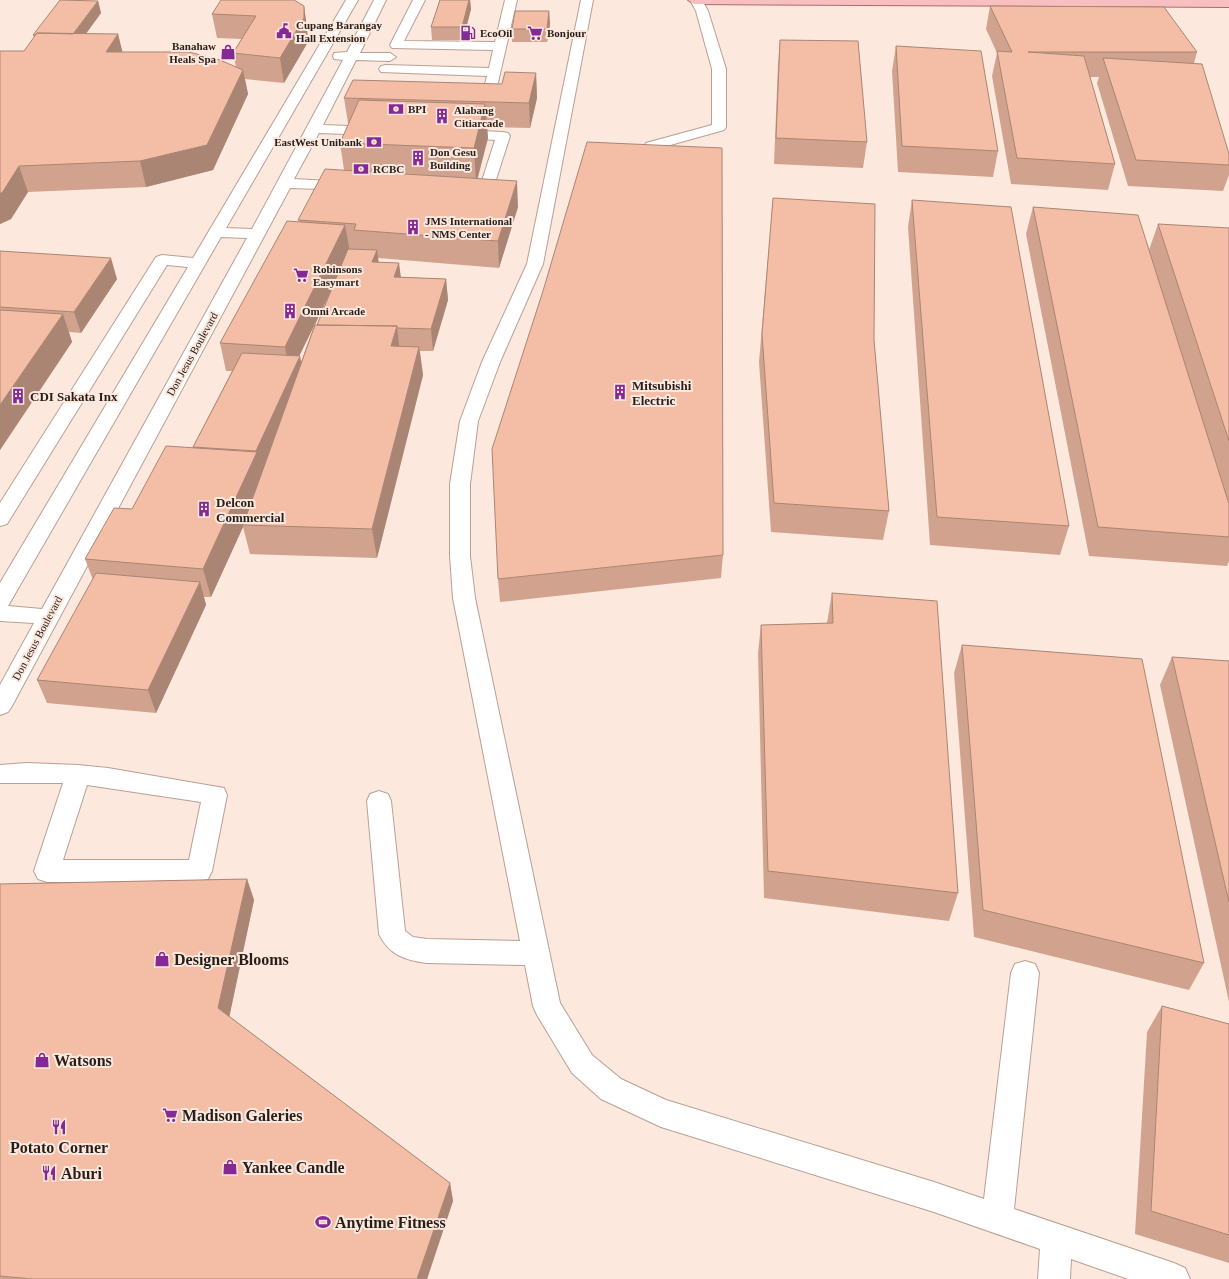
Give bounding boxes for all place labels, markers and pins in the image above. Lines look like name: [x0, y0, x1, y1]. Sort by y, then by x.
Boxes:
place label: Cupang Barangay Hall Extension: [296, 19, 382, 44]
public building icon: Cupang Barangay Hall Extension: [275, 22, 293, 40]
fuel station icon: EcoOil: [459, 24, 477, 42]
supermarket icon: Bonjour: [526, 24, 544, 42]
place label: EcoOil: [480, 27, 512, 39]
place label: Bonjour: [547, 27, 586, 39]
place label: Banahaw Heals Spa: [169, 40, 216, 65]
shop icon: Banahaw Heals Spa: [219, 43, 237, 61]
bank icon: BPI: [387, 100, 405, 118]
place label: BPI: [408, 103, 426, 115]
place label: Alabang Citiarcade: [454, 104, 503, 129]
building icon: Alabang Citiarcade: [433, 107, 451, 125]
bank icon: EastWest Unibank: [365, 133, 383, 151]
place label: EastWest Unibank: [274, 136, 363, 148]
place label: Don Gesu Building: [430, 146, 476, 171]
building icon: Don Gesu Building: [409, 149, 427, 167]
bank icon: RCBC: [352, 160, 370, 178]
place label: RCBC: [373, 163, 404, 175]
place label: JMS International - NMS Center: [425, 215, 512, 240]
building icon: JMS International - NMS Center: [404, 218, 422, 236]
place label: Robinsons Easymart: [313, 263, 363, 288]
supermarket icon: Robinsons Easymart: [292, 266, 310, 284]
building icon: Omni Arcade: [281, 302, 299, 320]
place label: Omni Arcade: [302, 305, 365, 317]
place label: Mitsubishi Electric: [632, 378, 692, 408]
building icon: Mitsubishi Electric: [611, 383, 629, 401]
building icon: CDI Sakata Inx: [9, 387, 27, 405]
place label: CDI Sakata Inx: [30, 389, 118, 404]
place label: Delcon Commercial: [216, 495, 285, 525]
building icon: Delcon Commercial: [195, 500, 213, 518]
shop icon: Designer Blooms: [153, 950, 171, 968]
place label: Designer Blooms: [174, 951, 289, 969]
shop icon: Watsons: [33, 1051, 51, 1069]
place label: Watsons: [54, 1052, 112, 1069]
supermarket icon: Madison Galeries: [161, 1106, 179, 1124]
place label: Madison Galeries: [182, 1107, 302, 1124]
restaurant icon: Potato Corner: [50, 1118, 68, 1136]
place label: Potato Corner: [10, 1139, 108, 1156]
shop icon: Yankee Candle: [221, 1158, 239, 1176]
place label: Yankee Candle: [242, 1159, 345, 1176]
restaurant icon: Aburi: [40, 1164, 58, 1182]
place label: Aburi: [61, 1165, 102, 1182]
sports icon: Anytime Fitness: [314, 1213, 332, 1231]
place label: Anytime Fitness: [335, 1214, 446, 1232]

